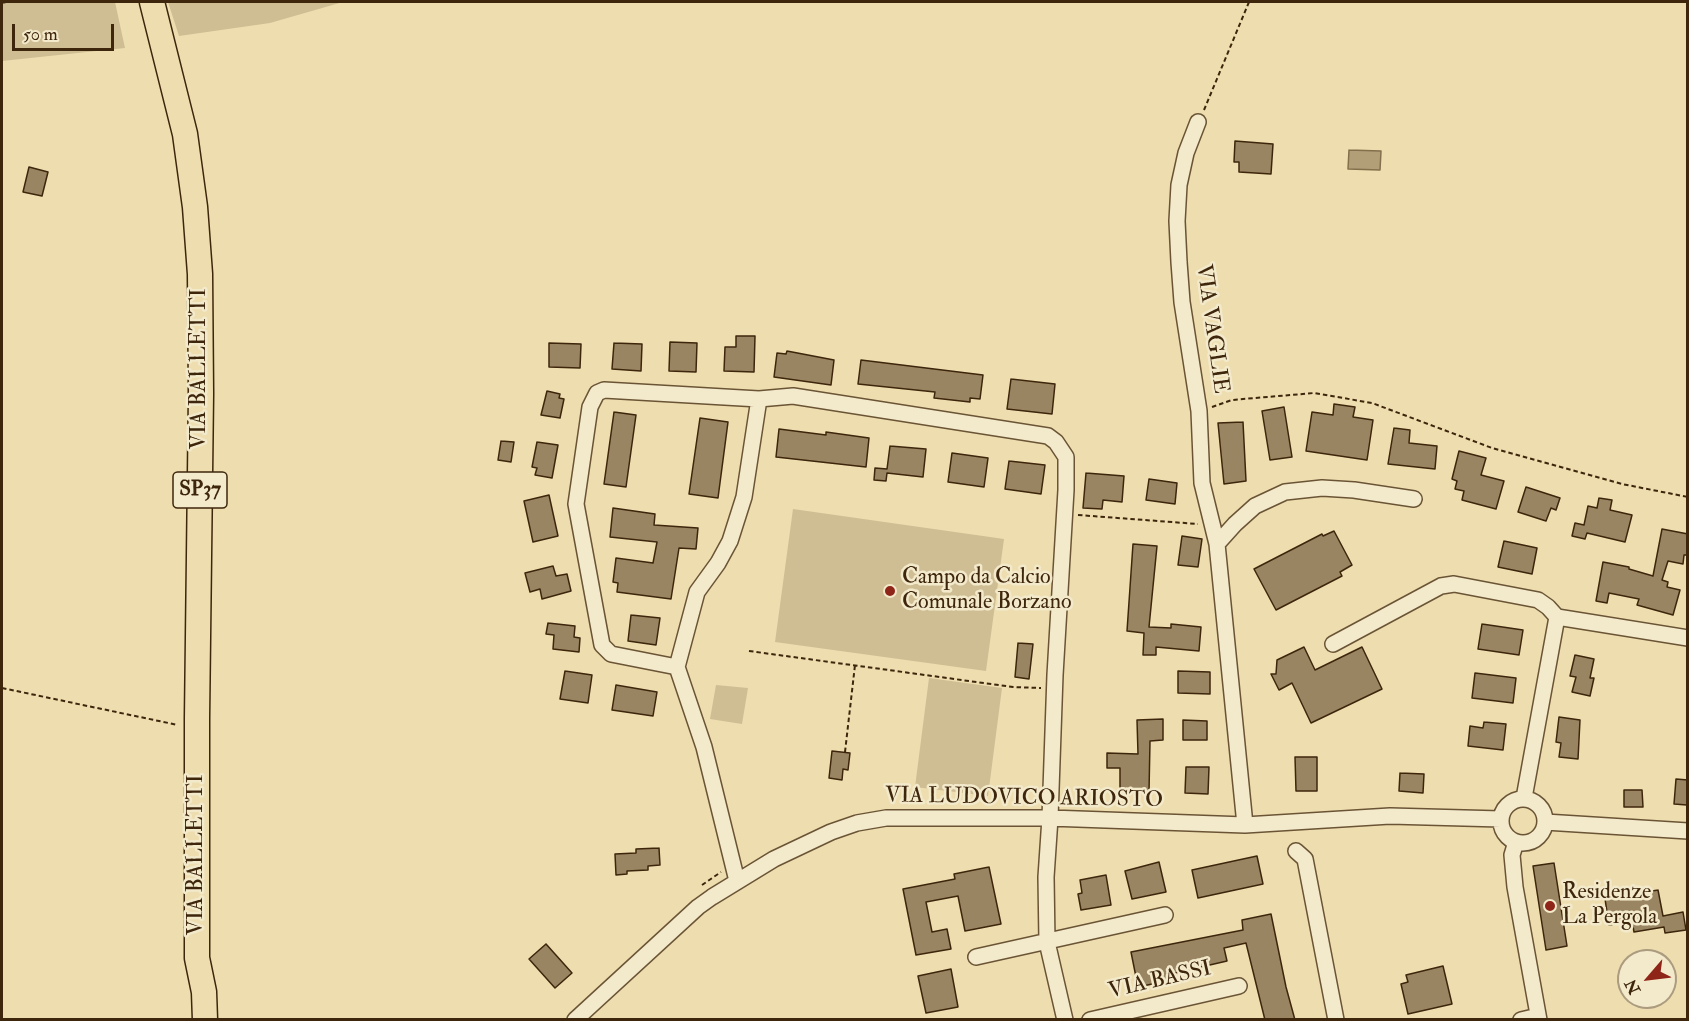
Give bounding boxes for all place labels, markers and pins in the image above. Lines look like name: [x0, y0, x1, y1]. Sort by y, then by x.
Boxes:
place label: Campo da Calcio Comunale Borzano: [902, 565, 1072, 616]
marker: Campo da Calcio Comunale Borzano: [883, 584, 897, 598]
place label: Residenze La Pergola: [1562, 880, 1657, 932]
marker: Residenze La Pergola: [1543, 899, 1557, 913]

